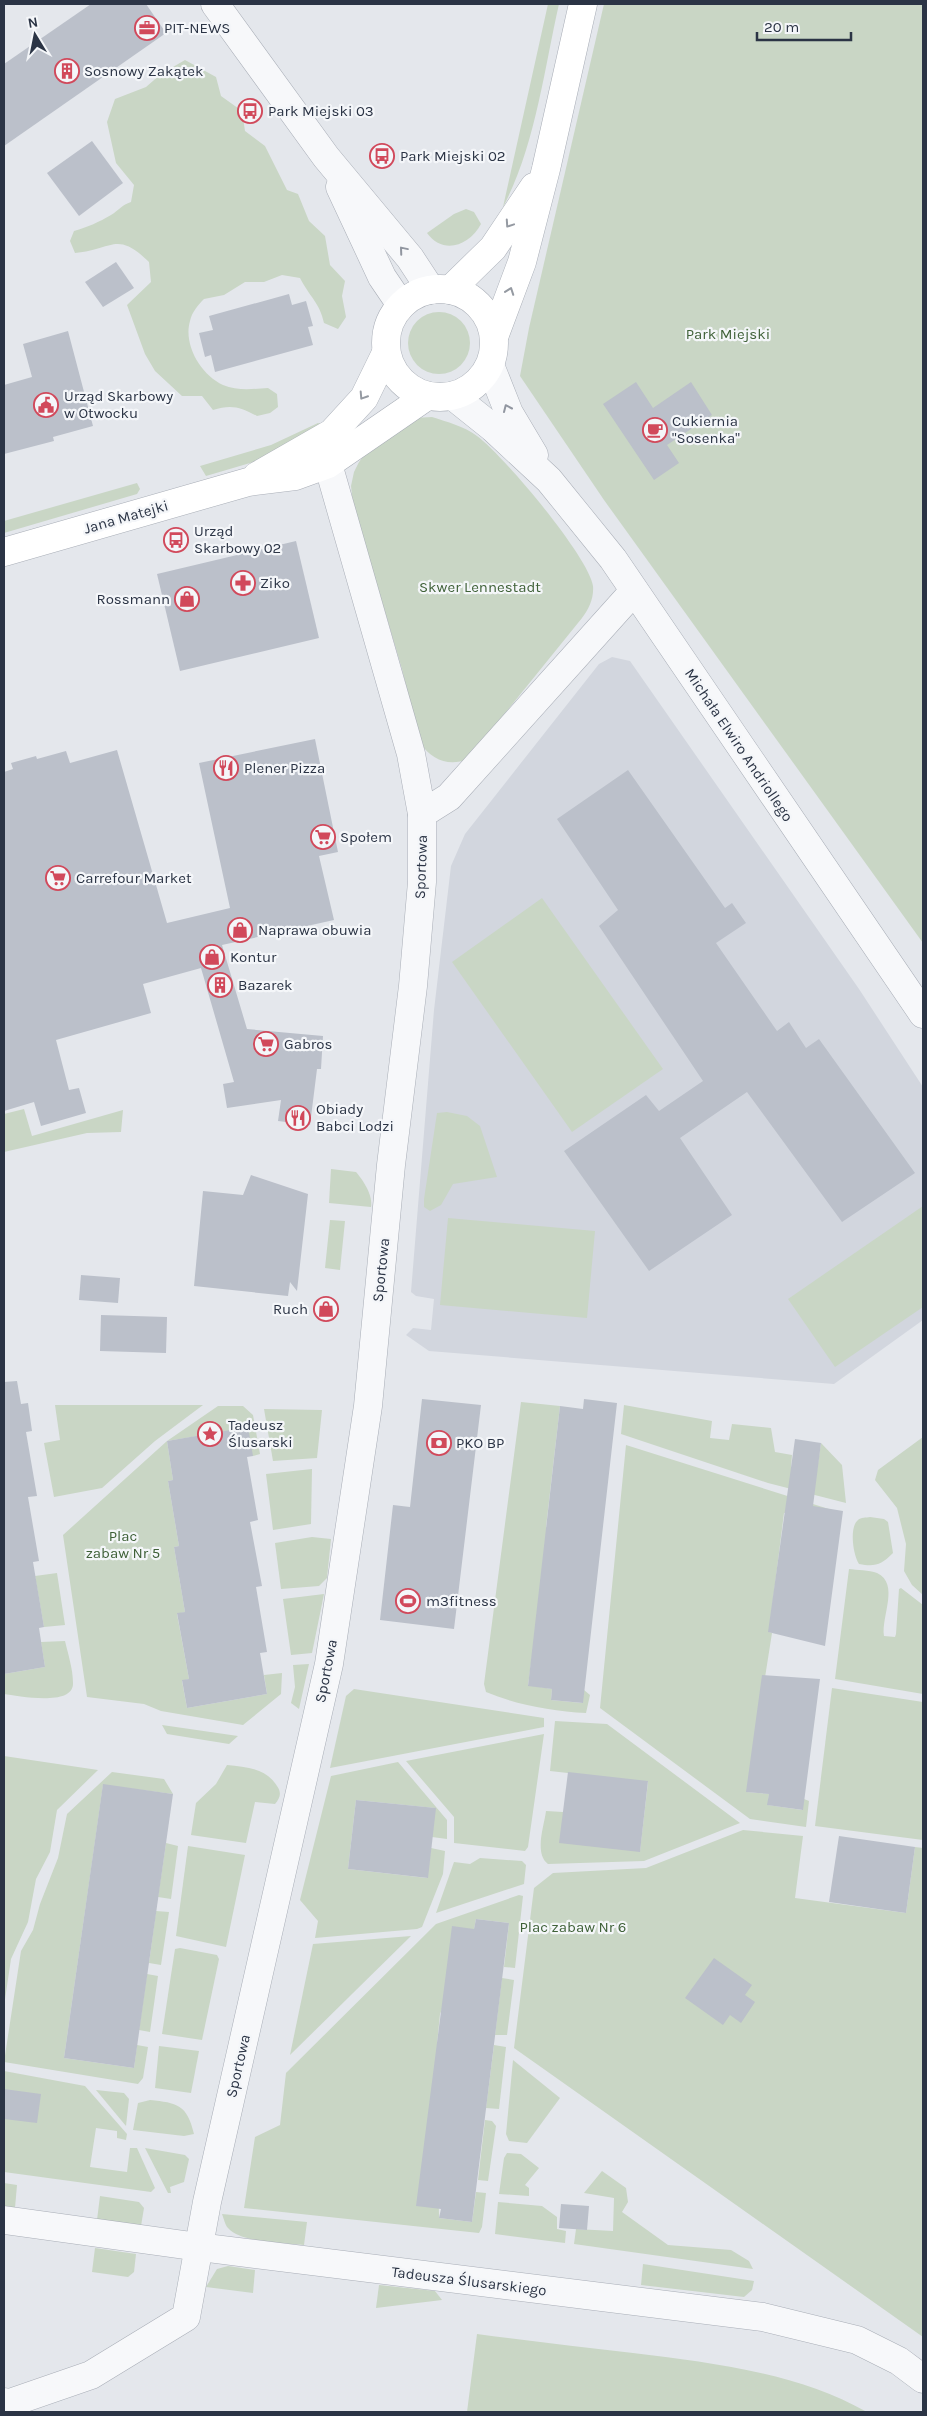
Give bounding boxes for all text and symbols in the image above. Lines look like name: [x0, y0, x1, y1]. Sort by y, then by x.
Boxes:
north arrow: [10, 10, 60, 60]
scale bar: [757, 10, 851, 42]
text: N: [26, 13, 39, 32]
office icon: PIT-NEWS: [134, 15, 160, 41]
text: 20 m: [764, 18, 799, 36]
place label: PIT-NEWS: [164, 19, 230, 37]
building icon: Sosnowy Zakątek: [54, 58, 80, 84]
place label: Sosnowy Zakątek: [84, 62, 203, 80]
bus stop icon: Park Miejski 03: [237, 98, 263, 124]
place label: Park Miejski 03: [268, 102, 374, 120]
bus stop icon: Park Miejski 02: [369, 143, 395, 169]
place label: Park Miejski 02: [400, 147, 506, 165]
one-way arrow: [506, 218, 515, 228]
one-way arrow: [401, 247, 409, 256]
one-way arrow: [504, 288, 514, 296]
park label: Park Miejski: [686, 325, 770, 343]
place label: Urząd Skarbowy w Otwocku: [64, 387, 173, 422]
one-way arrow: [360, 391, 370, 400]
public building icon: Urząd Skarbowy w Otwocku: [33, 392, 59, 418]
one-way arrow: [503, 404, 514, 413]
place label: Cukiernia "Sosenka": [672, 412, 740, 447]
cafe icon: Cukiernia "Sosenka": [642, 417, 668, 443]
street label: Jana Matejki: [82, 496, 170, 538]
place label: Urząd Skarbowy 02: [194, 522, 281, 557]
bus stop icon: Urząd Skarbowy 02: [163, 527, 189, 553]
pharmacy icon: Ziko: [230, 570, 256, 596]
place label: Ziko: [260, 574, 290, 592]
park label: Skwer Lennestadt: [419, 578, 541, 596]
shop icon: Rossmann: [174, 586, 200, 612]
place label: Rossmann: [96, 590, 170, 608]
street label: Michała Elwiro Andriollego: [681, 665, 797, 825]
restaurant icon: Plener Pizza: [213, 755, 239, 781]
place label: Plener Pizza: [244, 759, 325, 777]
supermarket icon: Społem: [310, 824, 336, 850]
place label: Społem: [340, 828, 392, 846]
street label: Sportowa: [411, 834, 431, 900]
supermarket icon: Carrefour Market: [45, 865, 71, 891]
place label: Carrefour Market: [76, 869, 192, 887]
shop icon: Naprawa obuwia: [227, 917, 253, 943]
place label: Naprawa obuwia: [258, 921, 371, 939]
shop icon: Kontur: [199, 944, 225, 970]
place label: Kontur: [230, 948, 277, 966]
building icon: Bazarek: [207, 972, 233, 998]
place label: Bazarek: [238, 976, 293, 994]
supermarket icon: Gabros: [253, 1031, 279, 1057]
place label: Gabros: [284, 1035, 332, 1053]
place label: Obiady Babci Lodzi: [316, 1100, 394, 1135]
restaurant icon: Obiady Babci Lodzi: [285, 1105, 311, 1131]
street label: Sportowa: [369, 1237, 393, 1303]
shop icon: Ruch: [313, 1296, 339, 1322]
place label: Ruch: [273, 1300, 308, 1318]
place label: Tadeusz Ślusarski: [228, 1416, 293, 1451]
place icon: Tadeusz Ślusarski: [197, 1421, 223, 1447]
bank icon: PKO BP: [426, 1430, 452, 1456]
place label: PKO BP: [456, 1434, 504, 1452]
park label: Plac zabaw Nr 5: [86, 1527, 160, 1562]
sports icon: m3fitness: [395, 1588, 421, 1614]
place label: m3fitness: [426, 1592, 497, 1610]
street label: Sportowa: [311, 1638, 341, 1704]
park label: Plac zabaw Nr 6: [520, 1918, 626, 1936]
street label: Sportowa: [222, 2033, 254, 2099]
street label: Tadeusza Ślusarskiego: [390, 2263, 548, 2299]

